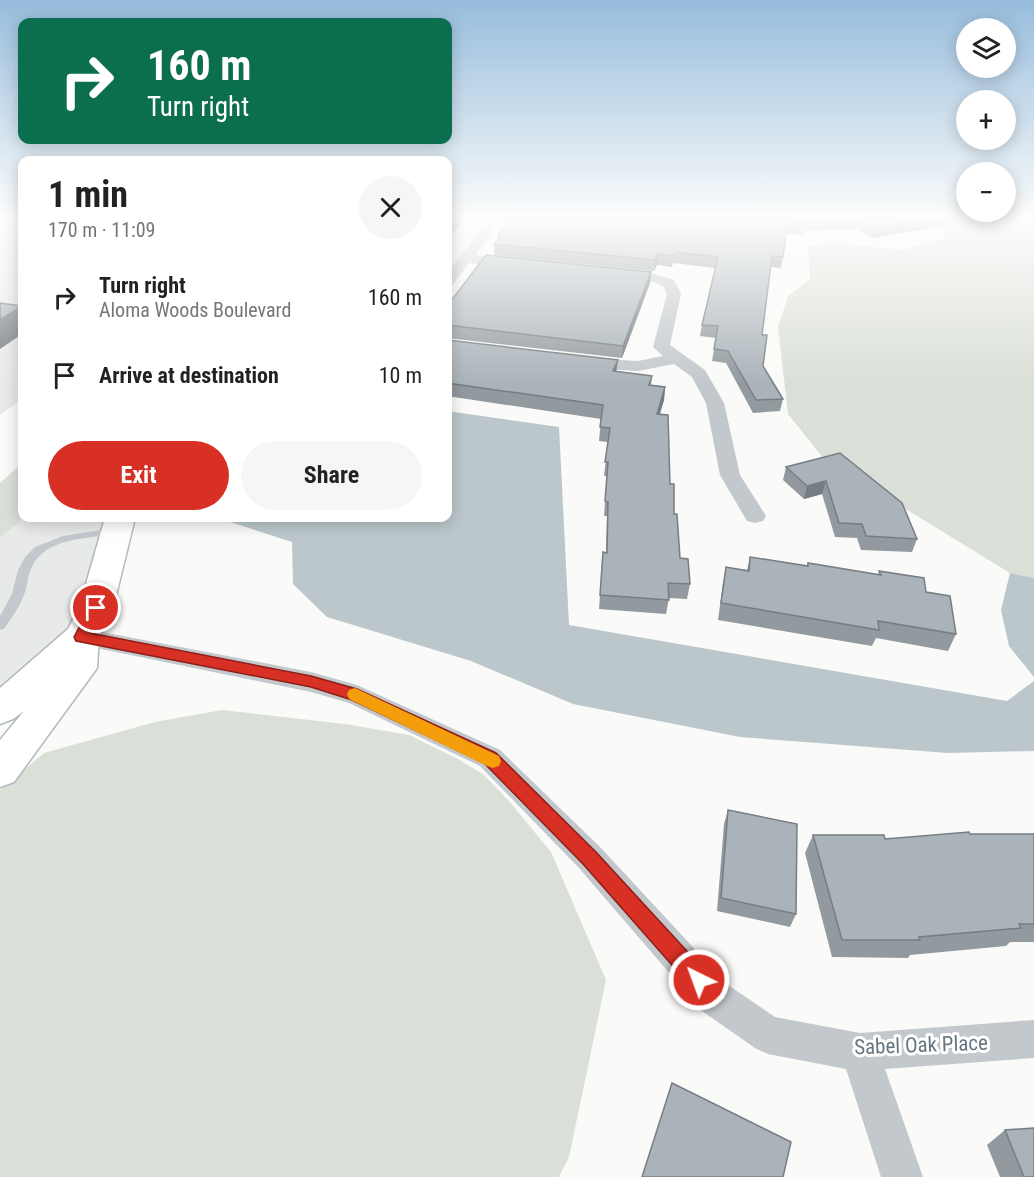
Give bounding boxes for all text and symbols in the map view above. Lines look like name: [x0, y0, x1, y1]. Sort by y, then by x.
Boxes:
map controls: [956, 18, 1016, 222]
button: layers: [956, 18, 1016, 78]
text: 160 m: [147, 41, 252, 90]
icon: right: [48, 42, 126, 120]
button: +: [956, 90, 1016, 150]
text: Turn right: [147, 91, 249, 123]
button: −: [956, 162, 1016, 222]
text: 1 min: [48, 174, 128, 216]
button: close: [359, 176, 422, 239]
text: 170 m · 11:09: [48, 218, 155, 242]
text: Turn right: [99, 273, 186, 298]
icon: right: [48, 281, 81, 314]
text: 160 m: [368, 285, 422, 310]
text: Aloma Woods Boulevard: [99, 298, 291, 322]
icon: arrive: [48, 359, 81, 392]
text: Arrive at destination: [99, 363, 279, 388]
text: 10 m: [379, 363, 422, 388]
button: Exit: [48, 441, 229, 510]
button: Share: [241, 441, 422, 510]
pin: [70, 582, 121, 633]
icon: arrive: [79, 591, 112, 624]
position arrow: [667, 948, 731, 1012]
street label: Sabel Oak Place: [854, 1031, 988, 1059]

